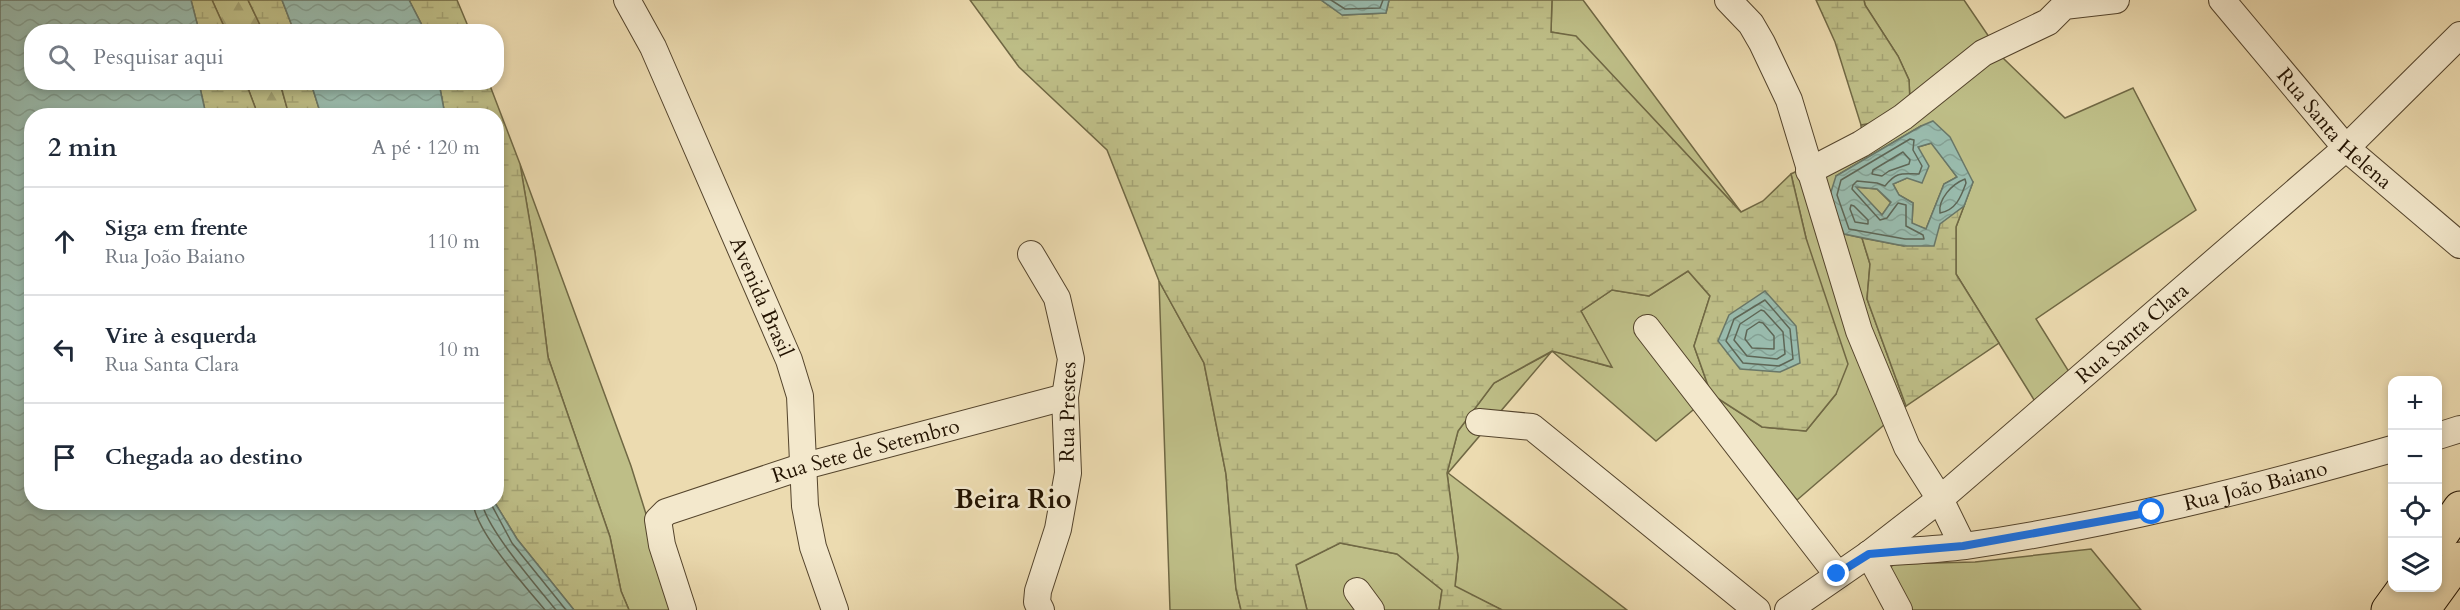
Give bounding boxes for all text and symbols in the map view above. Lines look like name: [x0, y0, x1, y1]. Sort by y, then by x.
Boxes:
search box: [24, 24, 504, 90]
icon: search: [45, 41, 78, 74]
text: Pesquisar aqui: [93, 42, 224, 72]
street label: Rua Santa Helena: [2270, 62, 2398, 196]
text: 2 min: [48, 130, 117, 165]
text: A pé · 120 m: [372, 134, 480, 161]
text: Siga em frente: [105, 213, 248, 243]
icon: ahead: [48, 225, 81, 258]
text: 110 m: [427, 228, 480, 255]
street label: Avenida Brasil: [723, 232, 800, 361]
text: Rua João Baiano: [105, 243, 245, 270]
street label: Rua Santa Clara: [2069, 276, 2195, 390]
text: Vire à esquerda: [105, 321, 257, 351]
icon: left: [48, 333, 81, 366]
text: 10 m: [437, 336, 480, 363]
text: Rua Santa Clara: [105, 351, 239, 378]
street label: Rua Prestes: [1053, 361, 1083, 463]
map controls: [2388, 376, 2442, 592]
button: +: [2388, 376, 2442, 430]
street label: Rua Sete de Setembro: [768, 411, 963, 490]
button: −: [2388, 430, 2442, 484]
icon: arrive: [48, 441, 81, 474]
text: Chegada ao destino: [105, 442, 303, 472]
street label: Rua João Baiano: [2181, 453, 2330, 518]
district label: Beira Rio: [954, 481, 1072, 518]
button: locate: [2388, 484, 2442, 538]
route start: [2138, 498, 2164, 524]
button: layers: [2388, 538, 2442, 592]
route end: [1823, 560, 1849, 586]

